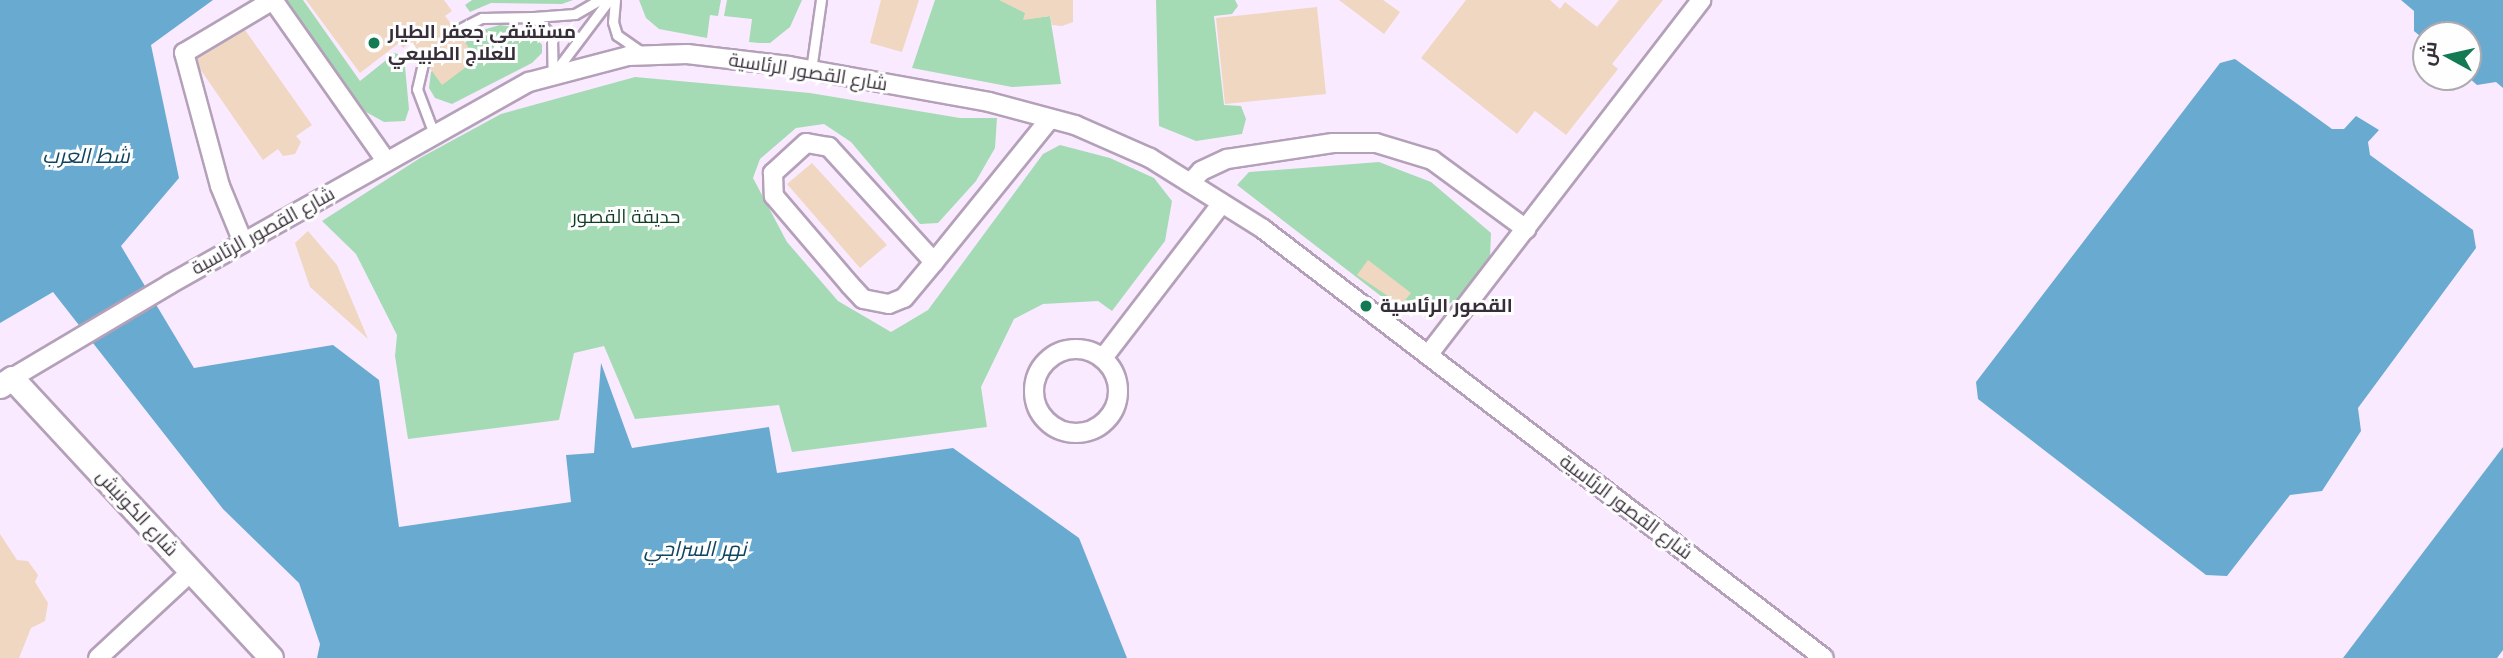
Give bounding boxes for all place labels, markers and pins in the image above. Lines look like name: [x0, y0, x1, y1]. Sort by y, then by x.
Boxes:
place label: مستشفى جعفر الطيار للعلاج الطبيعي: [388, 21, 576, 65]
marker: مستشفى جعفر الطيار للعلاج الطبيعي: [366, 35, 382, 51]
place label: القصور الرئاسية: [1380, 295, 1513, 317]
marker: القصور الرئاسية: [1358, 298, 1374, 314]

